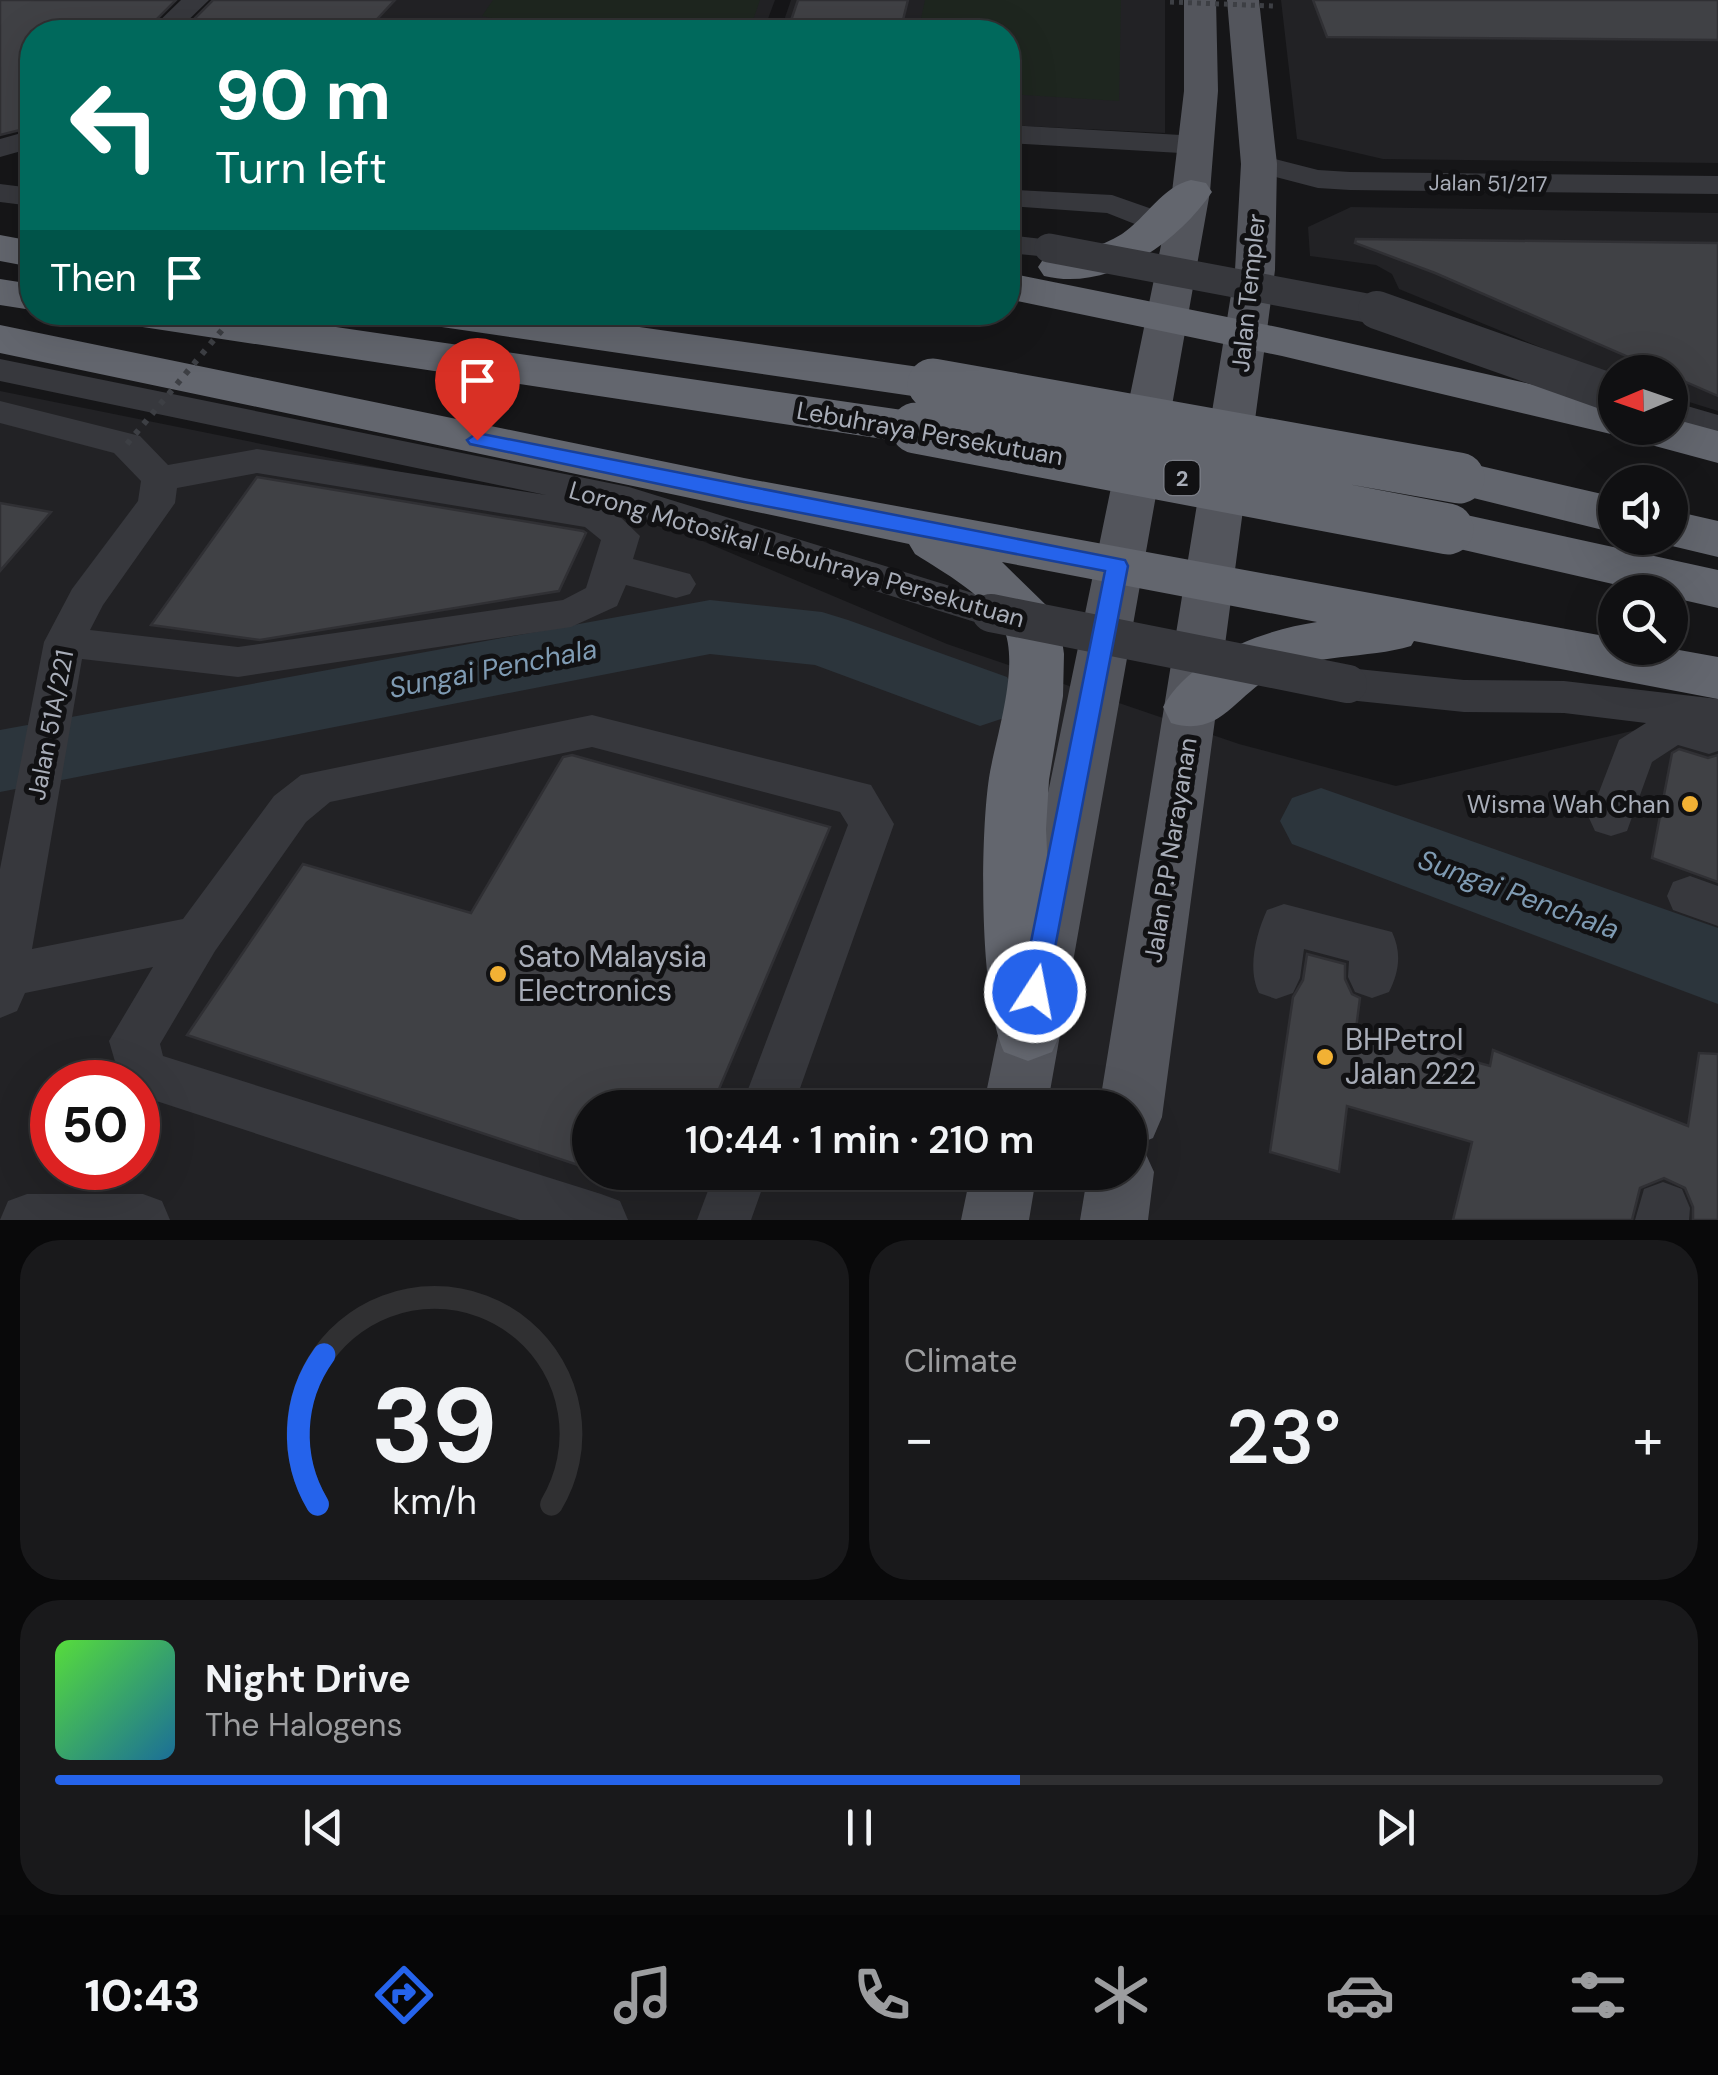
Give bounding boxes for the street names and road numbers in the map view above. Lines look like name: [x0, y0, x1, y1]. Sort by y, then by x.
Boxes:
street label: Jalan 51/217: [1428, 168, 1548, 199]
street label: Jalan Templer: [1224, 212, 1273, 374]
street label: Lebuhraya Persekutuan: [794, 394, 1066, 473]
road number: 2: [1164, 461, 1200, 495]
street label: Lorong Motosikal Lebuhraya Persekutuan: [565, 473, 1029, 635]
street label: Jalan 51A/221: [20, 647, 81, 803]
street label: Jalan P.P Narayanan: [1136, 735, 1205, 965]

